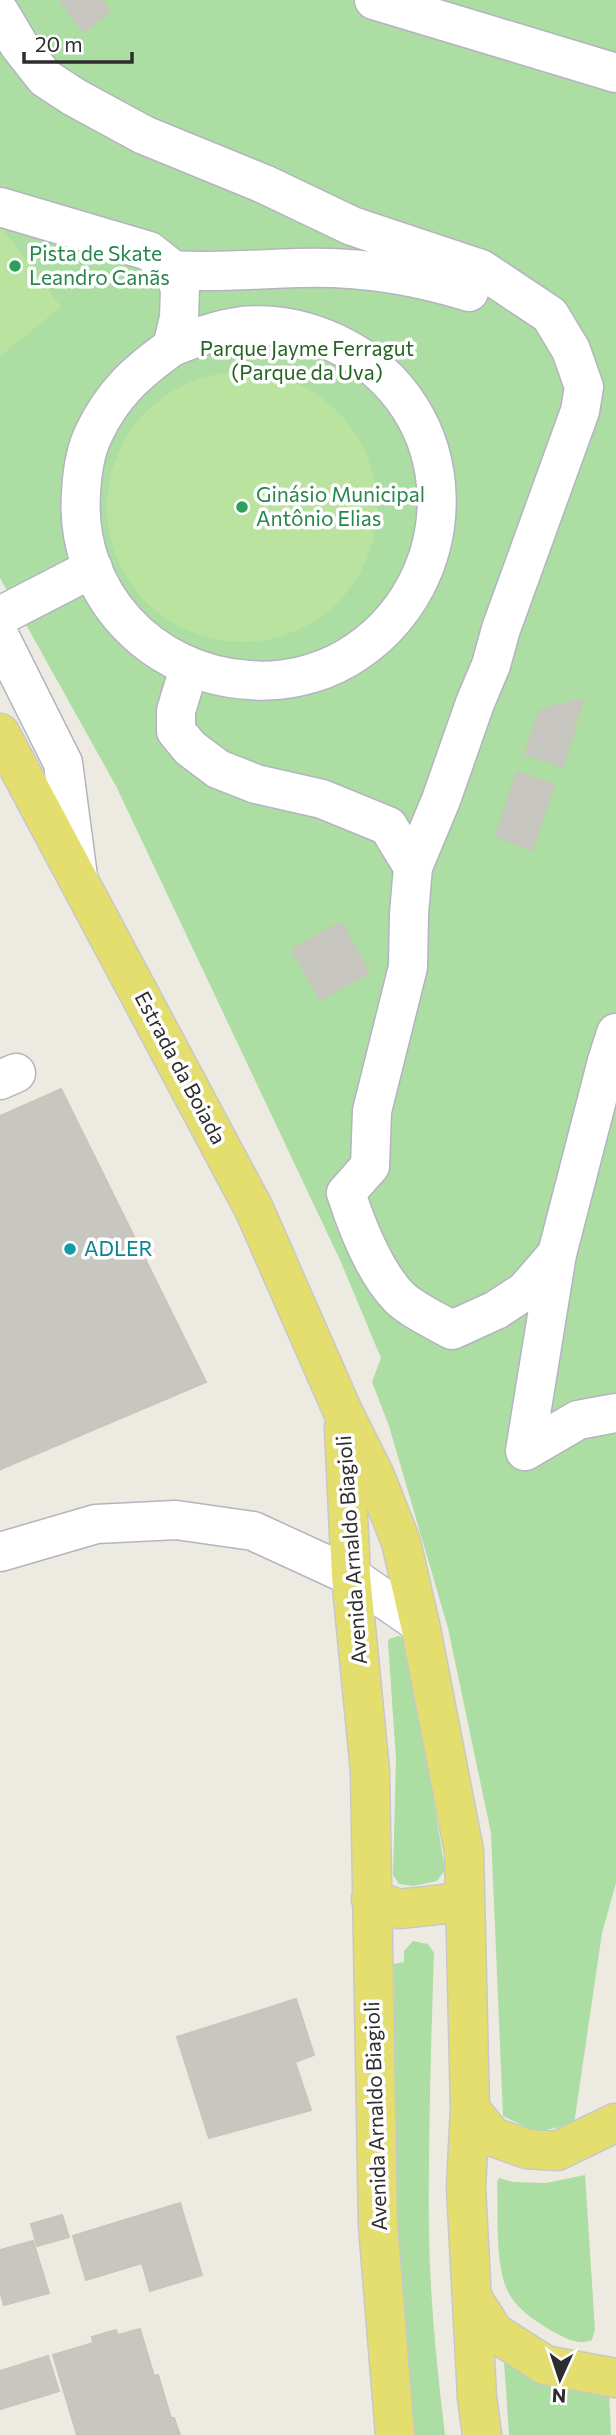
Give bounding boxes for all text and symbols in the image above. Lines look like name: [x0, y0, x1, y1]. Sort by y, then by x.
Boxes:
scale bar: [24, 21, 133, 65]
text: 20 m: [35, 31, 83, 56]
place label: Pista de Skate Leandro Canãs: [29, 240, 170, 289]
marker: Pista de Skate Leandro Canãs: [7, 258, 23, 274]
park label: Parque Jayme Ferragut (Parque da Uva): [200, 335, 414, 384]
place label: Ginásio Municipal Antônio Elias: [256, 481, 425, 530]
marker: Ginásio Municipal Antônio Elias: [234, 499, 250, 515]
street label: Estrada da Boiada: [130, 987, 232, 1148]
place label: ADLER: [84, 1235, 153, 1260]
marker: ADLER: [62, 1241, 78, 1257]
street label: Avenida Arnaldo Biagioli: [330, 1435, 371, 1666]
street label: Avenida Arnaldo Biagioli: [358, 2001, 391, 2231]
north arrow: [525, 2344, 595, 2414]
text: N: [551, 2385, 567, 2408]

